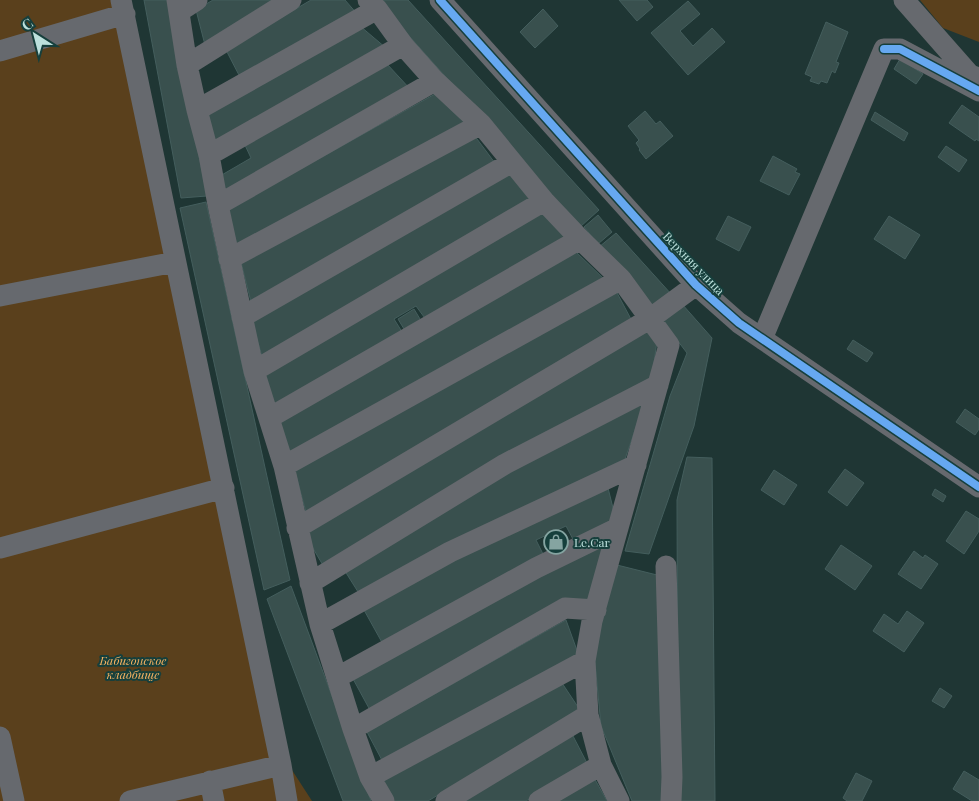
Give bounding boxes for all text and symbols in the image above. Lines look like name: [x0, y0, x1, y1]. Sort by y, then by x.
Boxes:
north arrow: [10, 10, 60, 60]
text: С: [17, 13, 37, 35]
street label: Верхняя улица: [660, 228, 728, 298]
shop icon: Le.Car: [543, 529, 569, 555]
place label: Le.Car: [574, 534, 610, 550]
park label: Бабигонское кладбище: [99, 652, 166, 682]

